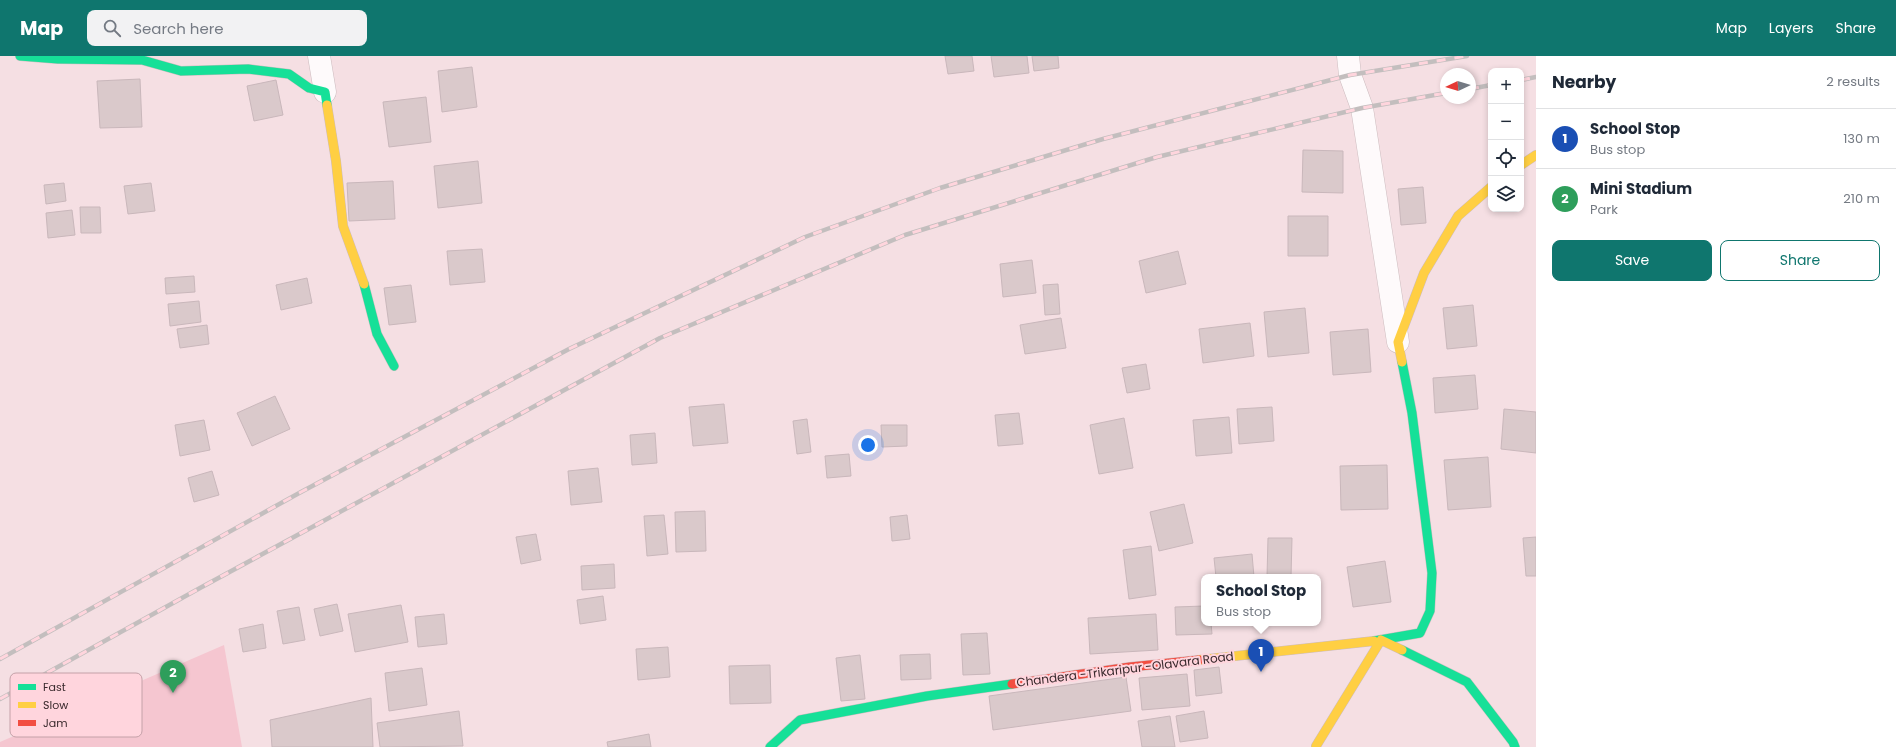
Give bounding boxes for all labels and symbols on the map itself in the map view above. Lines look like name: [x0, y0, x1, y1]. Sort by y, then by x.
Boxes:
north arrow: [1440, 68, 1476, 104]
your location: [858, 435, 878, 455]
pin: 1: [1248, 639, 1274, 672]
street label: Chandera -Trikaripur -Olavara Road: [1015, 647, 1235, 691]
pin: 2: [160, 660, 186, 693]
legend: [10, 673, 142, 737]
text: Fast: [43, 679, 66, 695]
text: Slow: [43, 697, 68, 713]
text: Jam: [43, 715, 68, 731]

